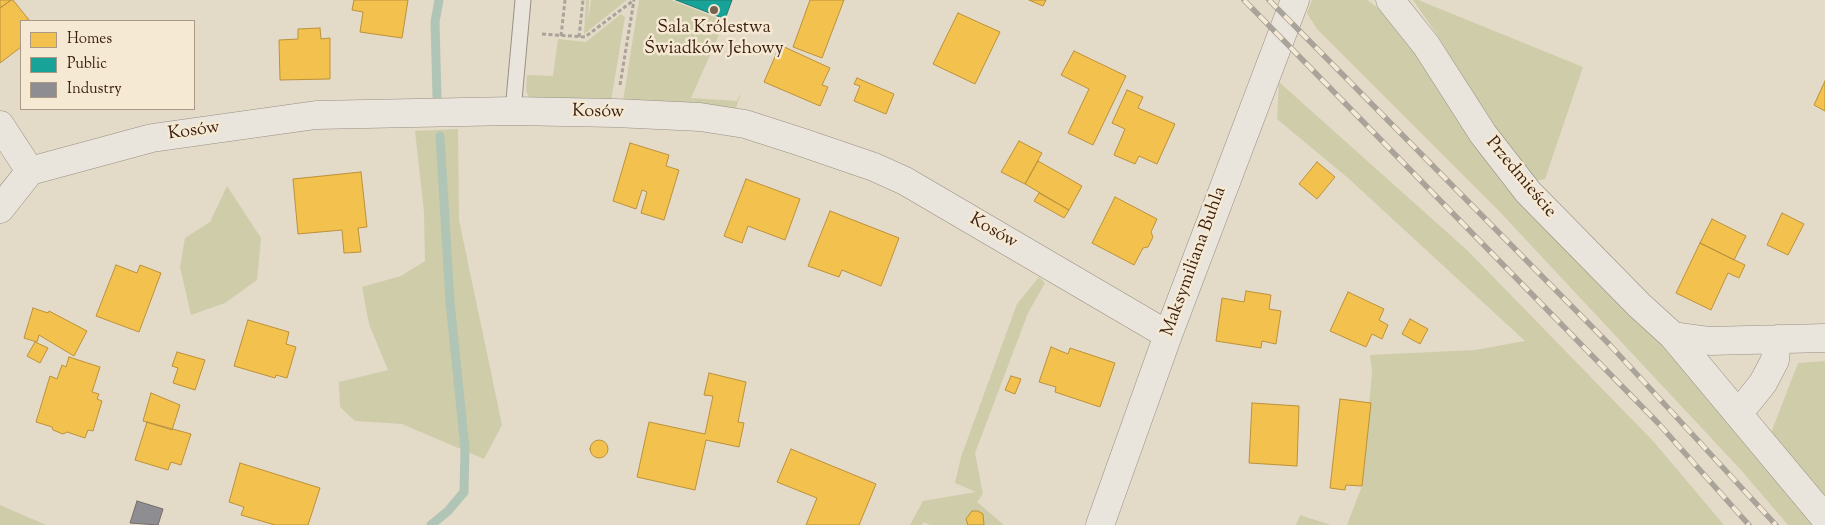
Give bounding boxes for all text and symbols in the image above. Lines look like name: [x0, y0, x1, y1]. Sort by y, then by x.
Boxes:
marker: Sala Królestwa Świadków Jehowy: [708, 4, 720, 16]
place label: Sala Królestwa Świadków Jehowy: [644, 18, 784, 60]
legend: [20, 20, 195, 110]
text: Homes: [67, 29, 112, 50]
text: Public: [67, 54, 107, 75]
text: Industry: [67, 79, 122, 100]
street label: Kosów: [572, 102, 624, 124]
street label: Kosów: [167, 118, 221, 146]
street label: Przedmieście: [1480, 133, 1560, 223]
street label: Maksymiliana Buhla: [1158, 184, 1232, 340]
street label: Kosów: [965, 210, 1021, 254]

